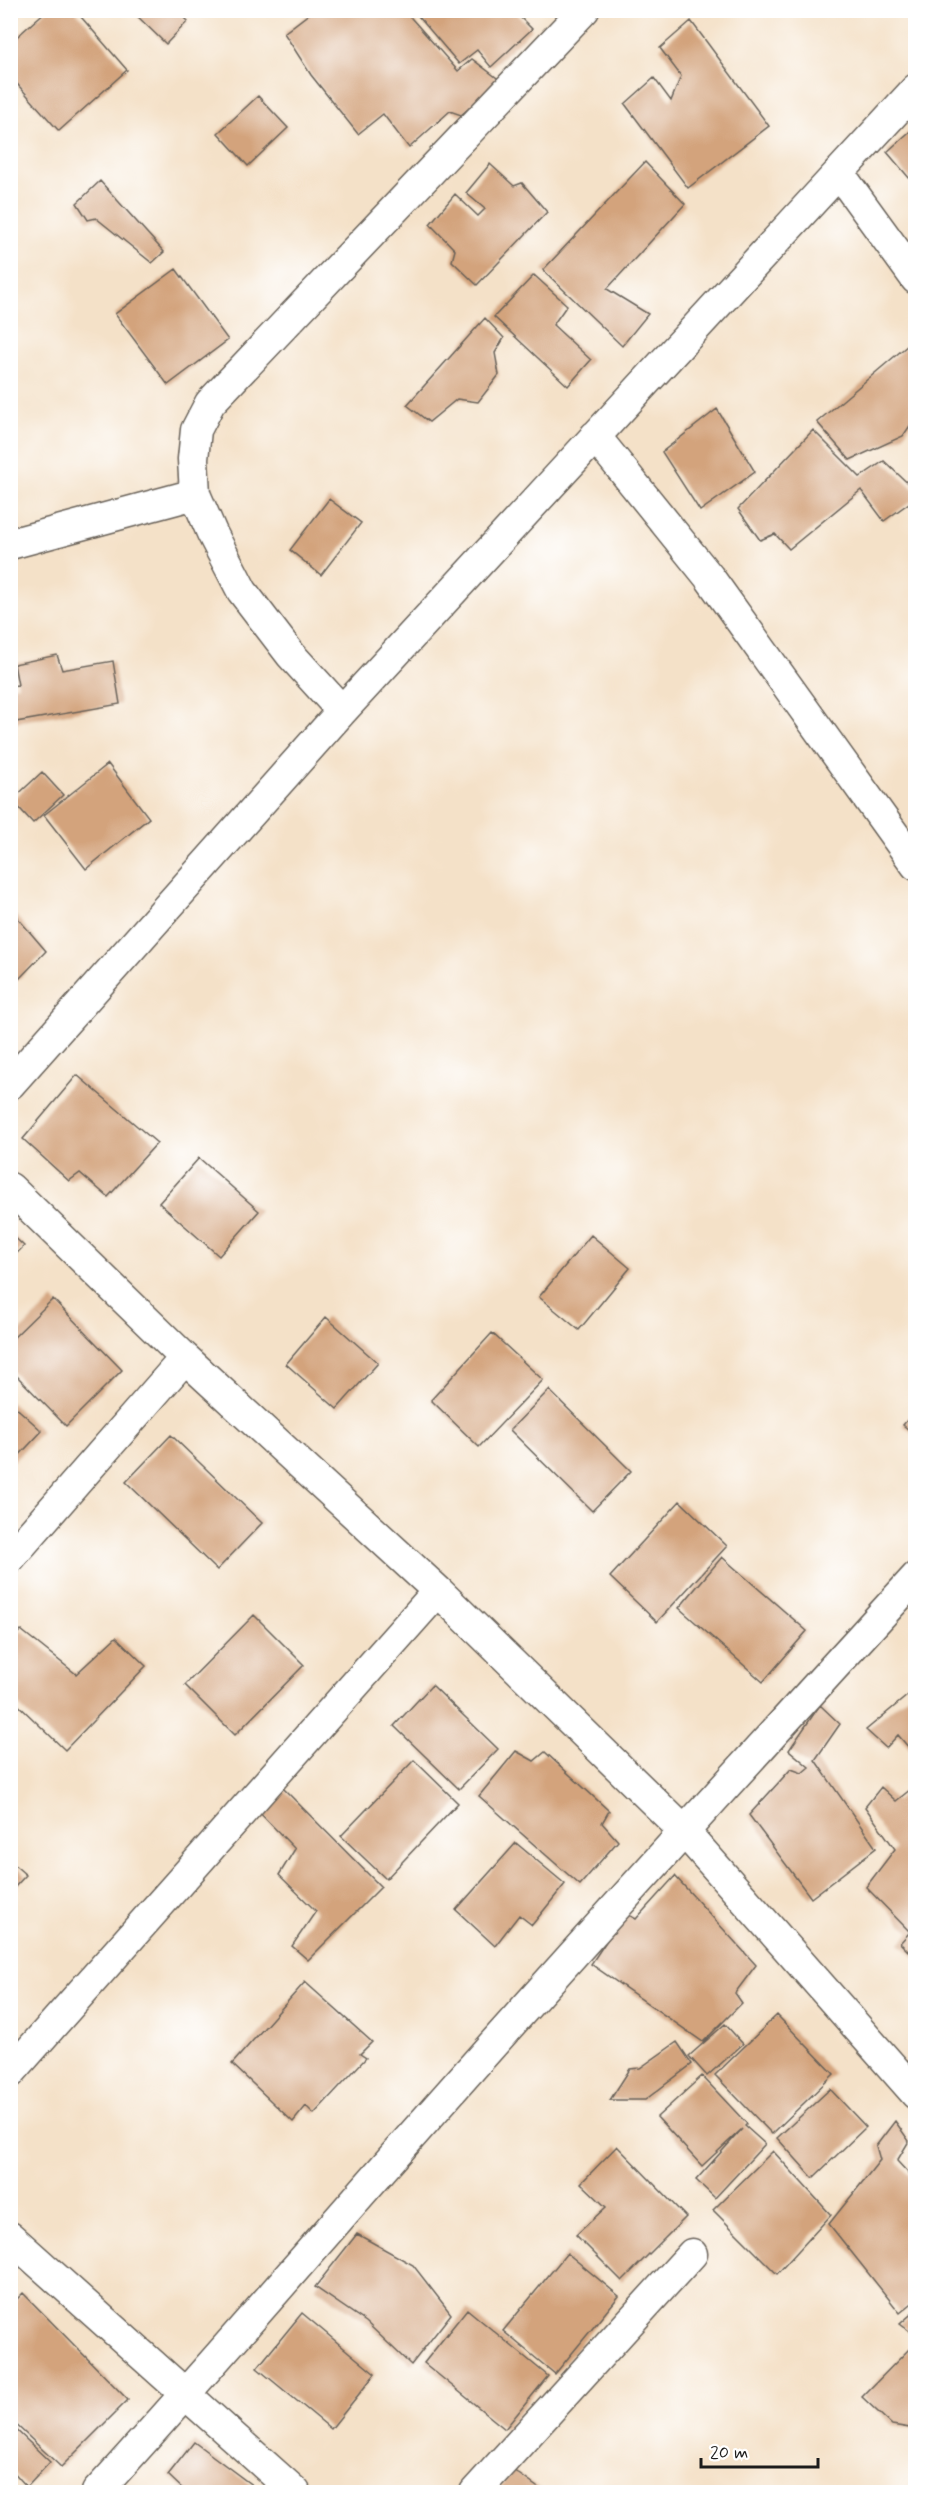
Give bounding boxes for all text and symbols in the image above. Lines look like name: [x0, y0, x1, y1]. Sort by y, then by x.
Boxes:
scale bar: [701, 2431, 818, 2469]
text: 20 m: [710, 2441, 748, 2465]

